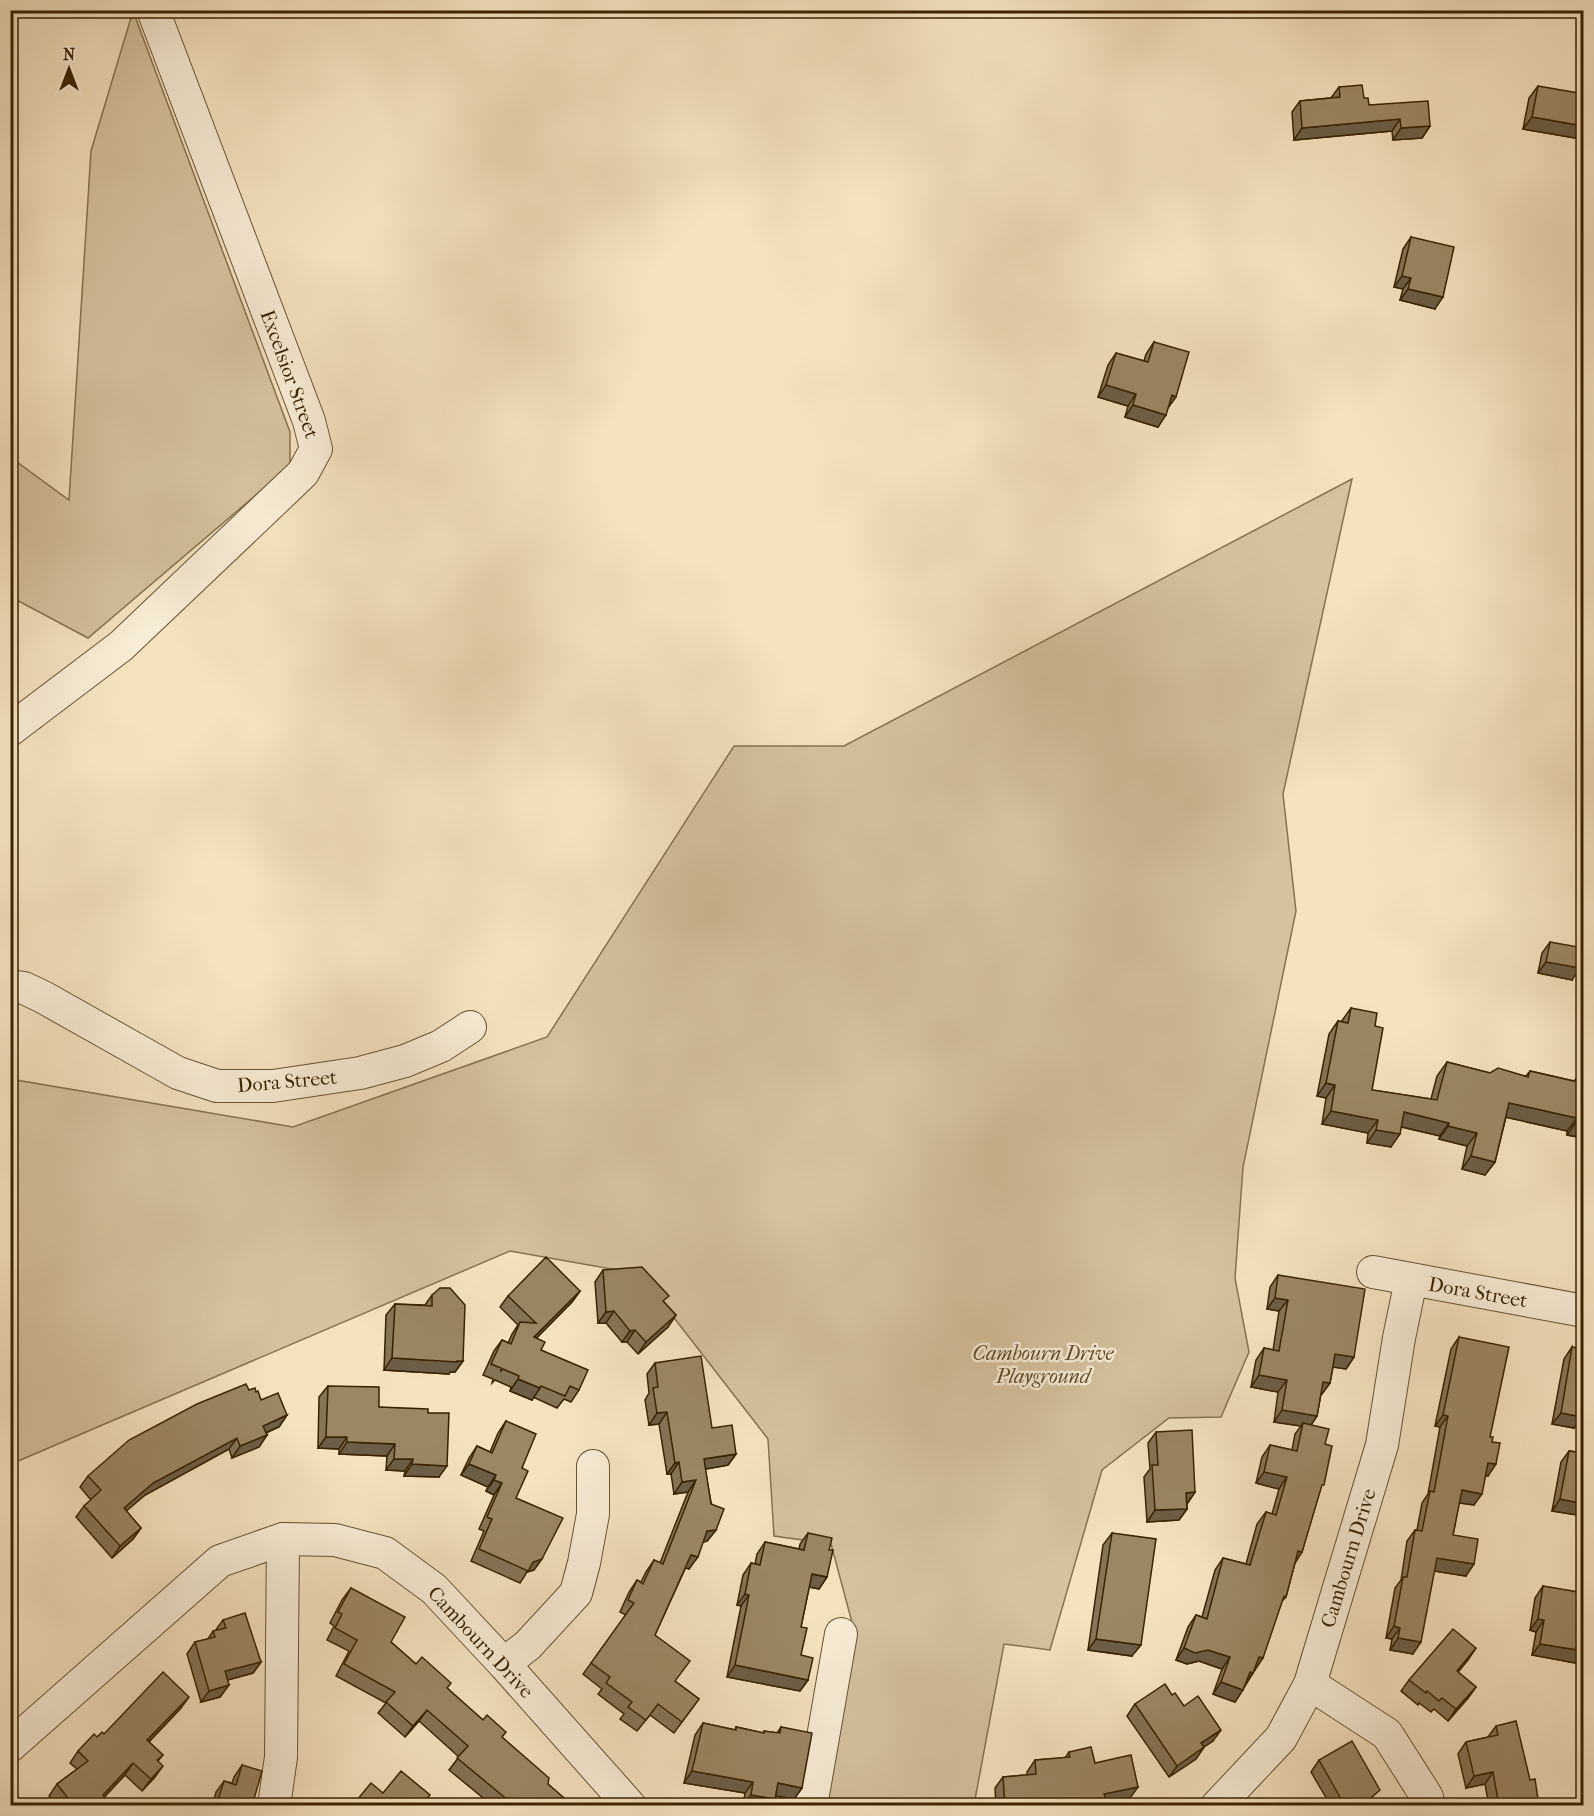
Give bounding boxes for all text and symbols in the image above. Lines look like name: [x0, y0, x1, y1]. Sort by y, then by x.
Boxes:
north arrow: [39, 39, 99, 99]
text: N: [63, 45, 76, 64]
street label: Excelsior Street: [256, 307, 323, 442]
street label: Dora Street: [236, 1066, 338, 1097]
street label: Dora Street: [1427, 1272, 1529, 1313]
park label: Cambourn Drive Playground: [972, 1342, 1115, 1388]
street label: Cambourn Drive: [1316, 1486, 1381, 1630]
street label: Cambourn Drive: [423, 1582, 538, 1703]

